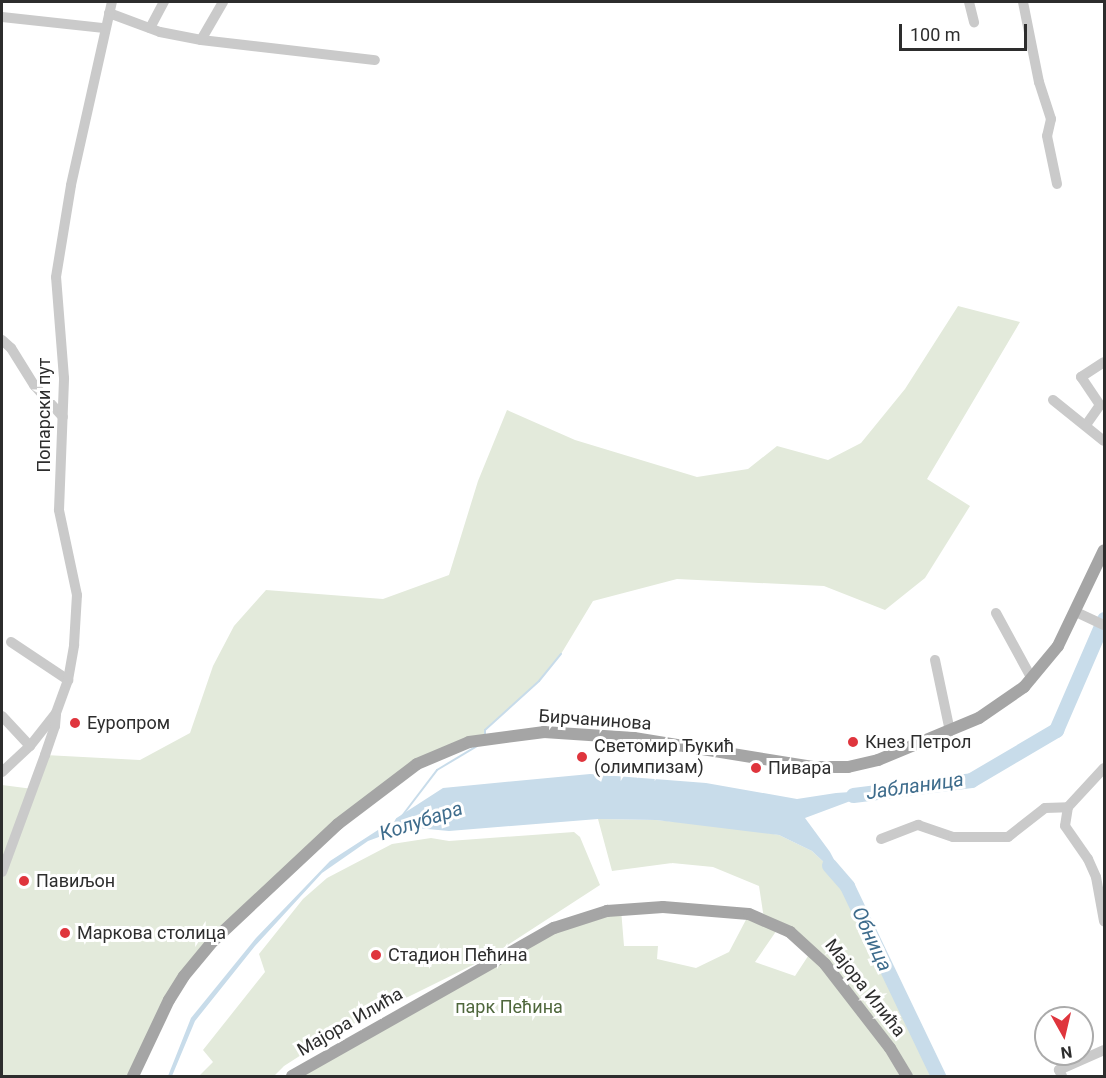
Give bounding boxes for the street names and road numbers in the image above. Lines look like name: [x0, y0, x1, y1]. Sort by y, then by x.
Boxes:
street label: Попарски пут: [33, 358, 55, 472]
street label: Бирчанинова: [538, 705, 652, 735]
street label: Мајора Илића: [820, 935, 910, 1041]
street label: Мајора Илића: [293, 983, 407, 1061]

